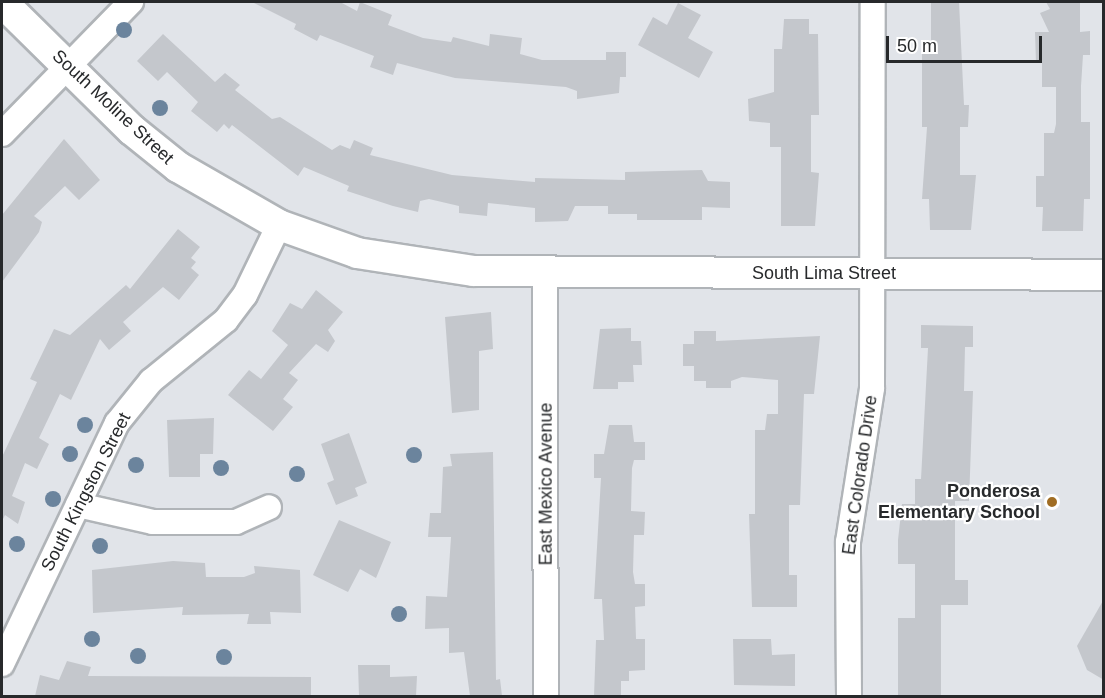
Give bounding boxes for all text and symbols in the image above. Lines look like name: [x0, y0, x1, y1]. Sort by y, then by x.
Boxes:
scale bar: [889, 24, 1045, 62]
text: 50 m: [897, 36, 937, 56]
street label: South Moline Street: [48, 45, 178, 169]
street label: South Lima Street: [752, 262, 896, 284]
street label: East Colorado Drive: [838, 394, 882, 556]
street label: East Mexico Avenue: [535, 402, 557, 566]
street label: South Kingston Street: [37, 409, 135, 575]
place label: Ponderosa Elementary School: [878, 481, 1040, 524]
marker: Ponderosa Elementary School: [1045, 495, 1059, 509]

